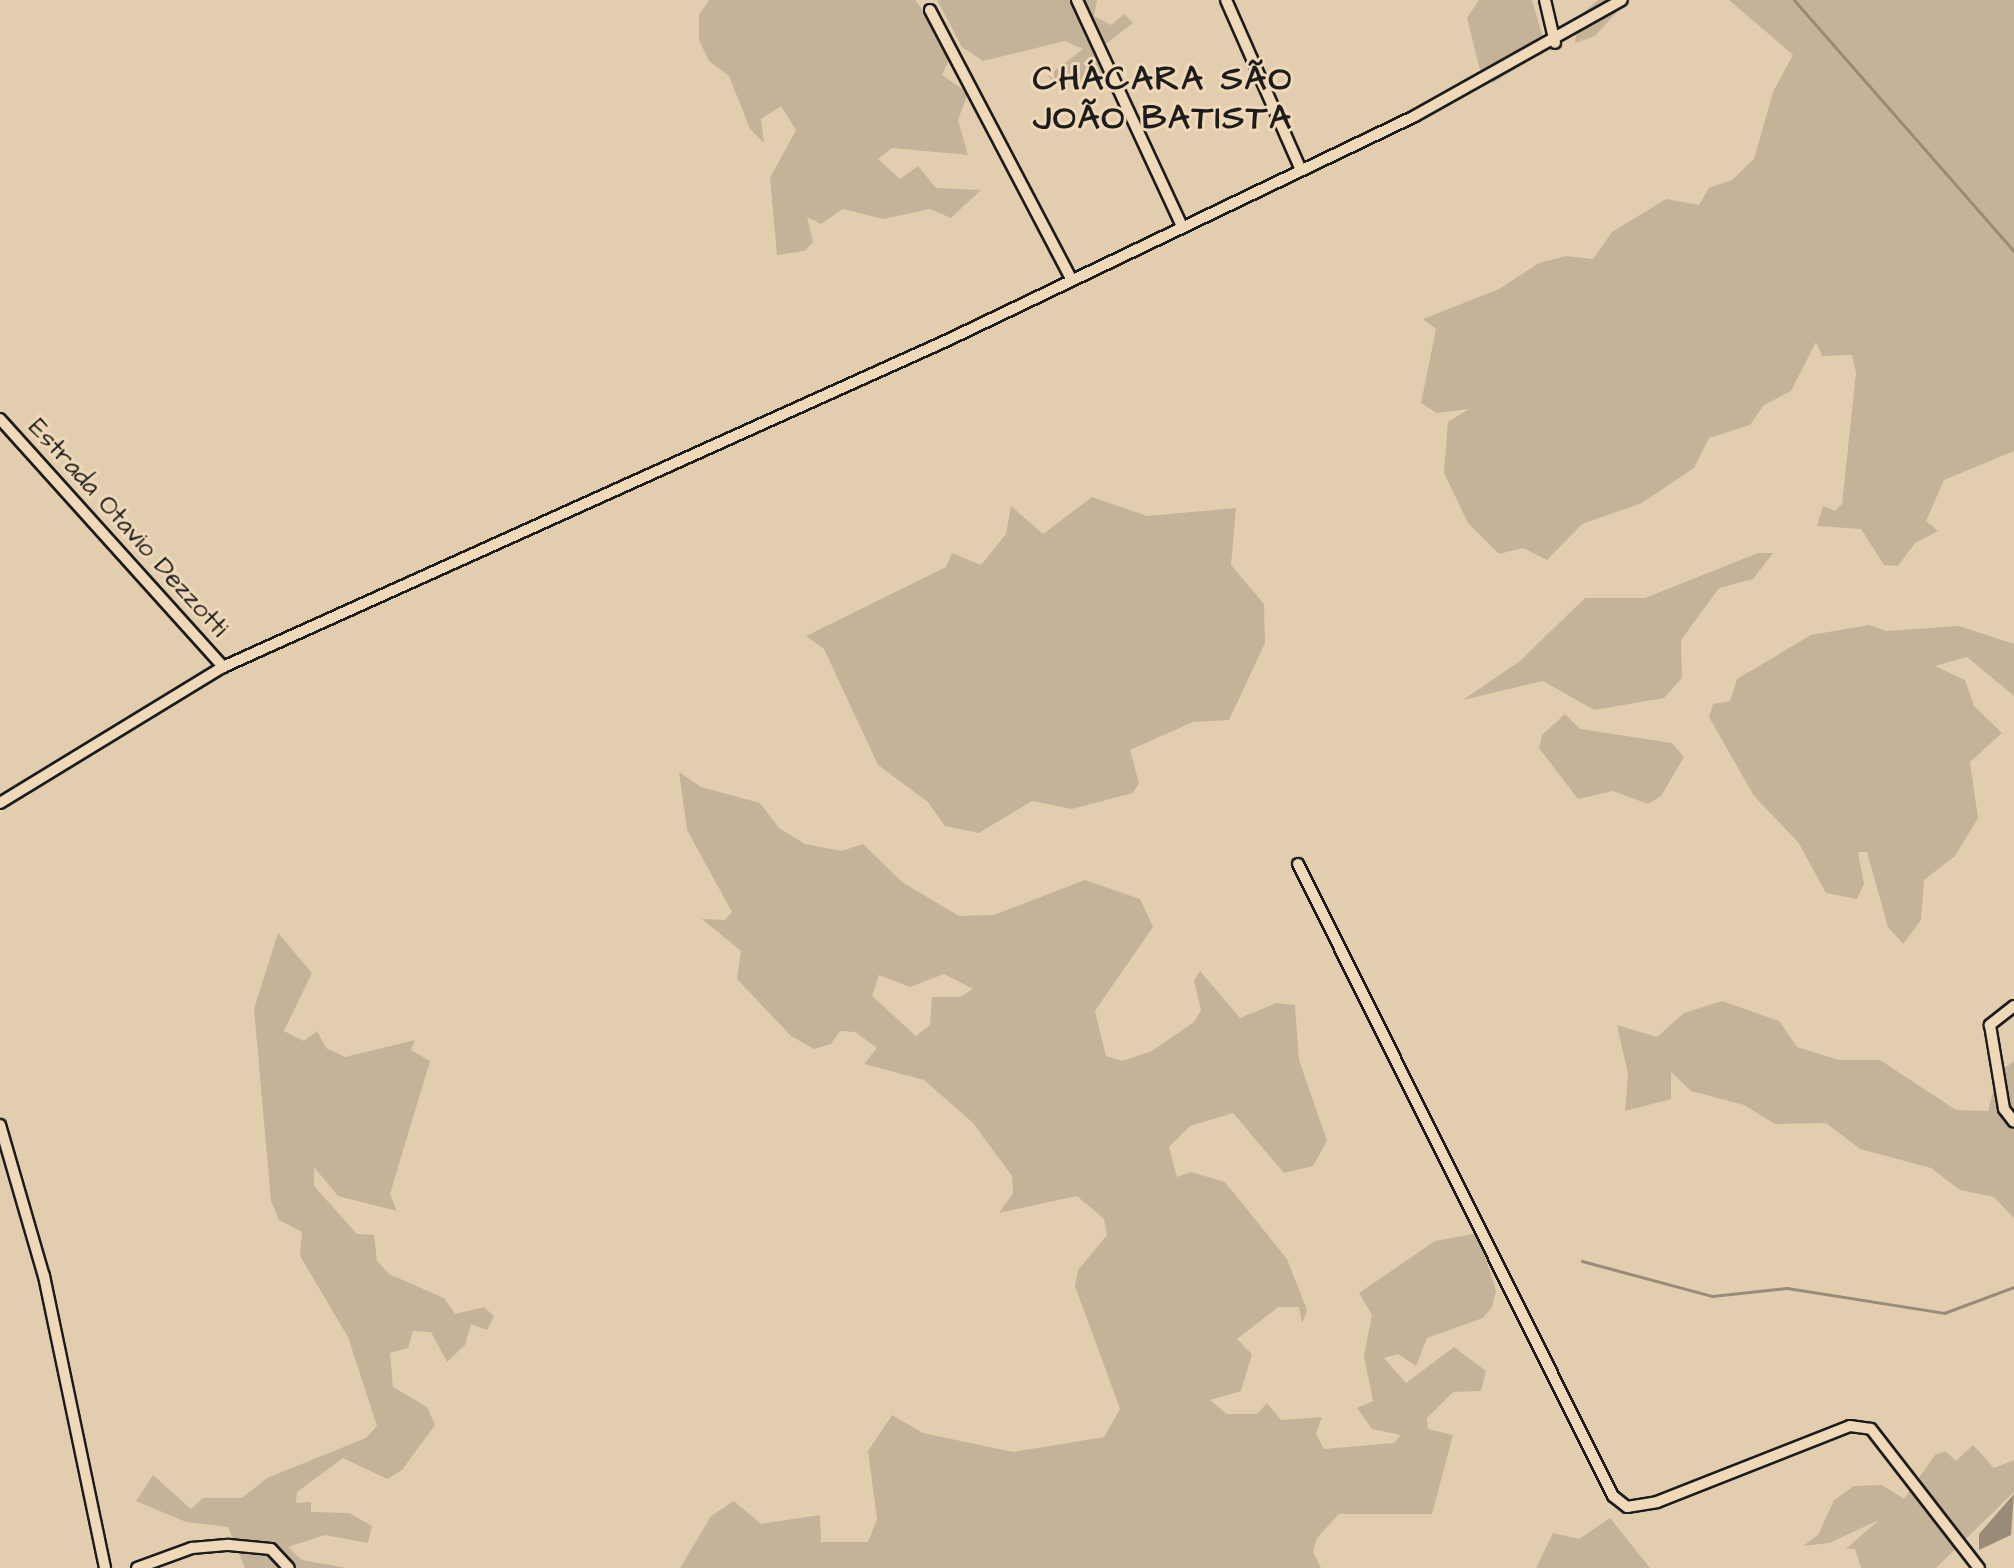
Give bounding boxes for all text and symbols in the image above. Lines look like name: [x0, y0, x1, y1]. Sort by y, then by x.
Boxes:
district label: CHÁCARA SÃO JOÃO BATISTA: [1033, 59, 1293, 138]
street label: Estrada Otavio Dezzotti: [22, 412, 234, 644]

